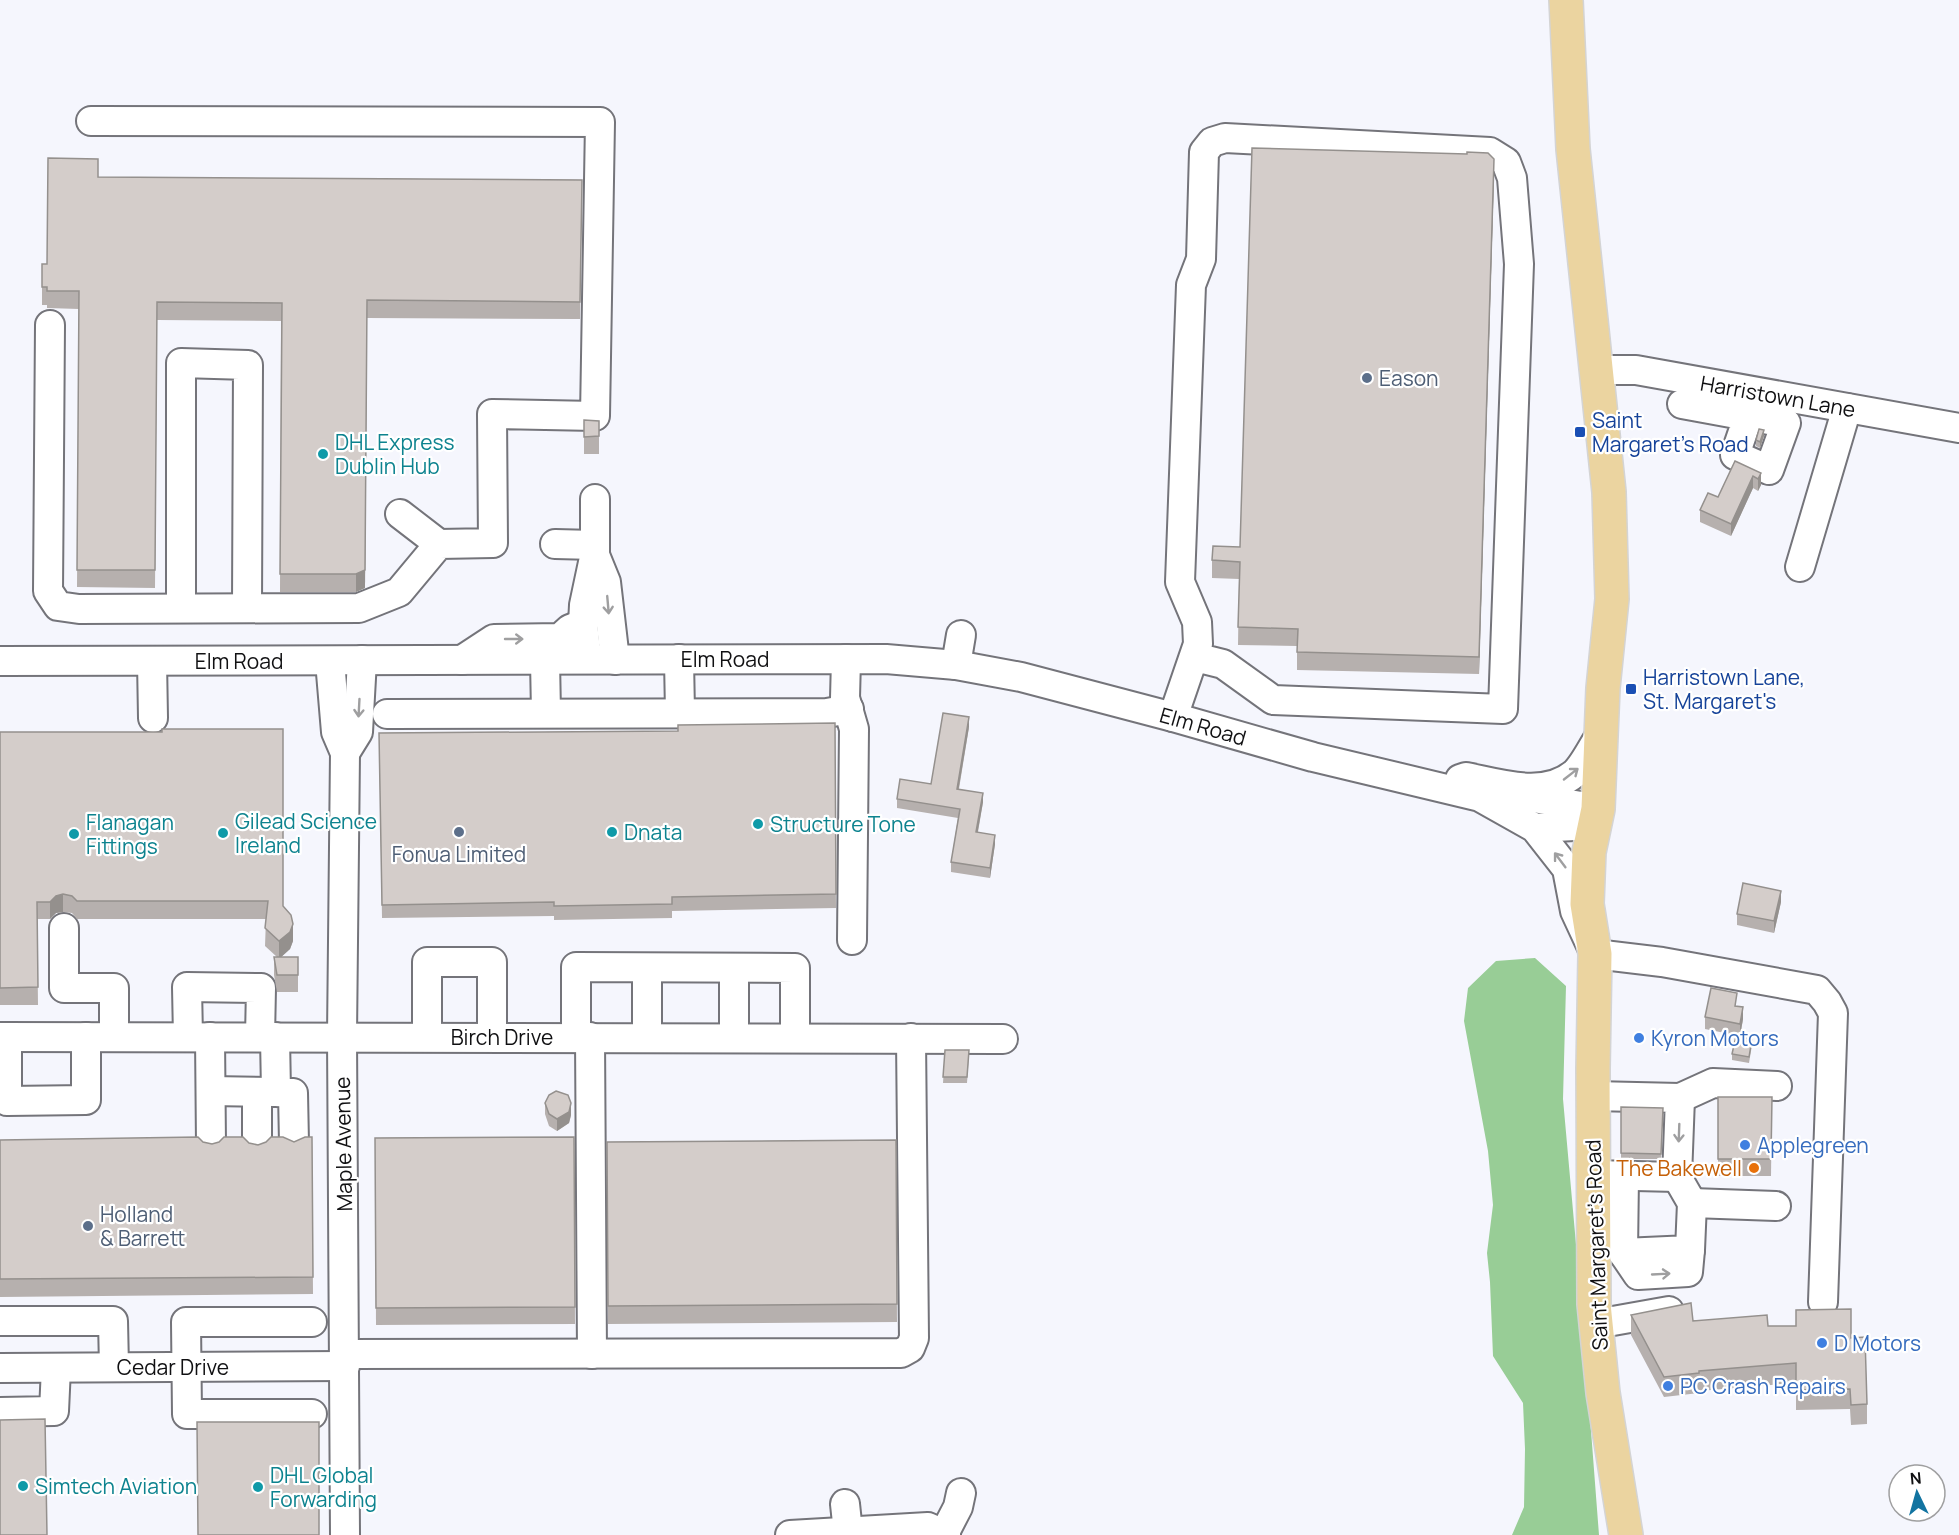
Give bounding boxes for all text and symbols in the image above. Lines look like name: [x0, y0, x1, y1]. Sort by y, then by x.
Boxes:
place label: Eason: [1379, 364, 1439, 392]
street label: Harristown Lane: [1698, 369, 1858, 423]
marker: Eason: [1360, 371, 1374, 385]
place label: Saint Margaret's Road: [1592, 406, 1749, 458]
marker: Saint Margaret's Road: [1573, 425, 1587, 439]
place label: DHL Express Dublin Hub: [335, 428, 455, 480]
marker: DHL Express Dublin Hub: [316, 447, 330, 461]
one-way arrow: [603, 595, 614, 615]
one-way arrow: [503, 633, 523, 645]
street label: Elm Road: [681, 645, 769, 673]
street label: Elm Road: [195, 647, 283, 675]
place label: Harristown Lane, St. Margaret's: [1643, 663, 1805, 715]
marker: Harristown Lane, St. Margaret's: [1624, 682, 1638, 696]
one-way arrow: [354, 698, 365, 718]
street label: Elm Road: [1157, 700, 1249, 752]
one-way arrow: [1563, 767, 1579, 780]
place label: Gilead Science Ireland: [235, 807, 377, 859]
place label: Flanagan Fittings: [86, 808, 174, 860]
place label: Structure Tone: [770, 810, 916, 838]
marker: Structure Tone: [751, 817, 765, 831]
place label: Dnata: [624, 818, 682, 846]
marker: Fonua Limited: [452, 825, 466, 839]
marker: Dnata: [605, 825, 619, 839]
marker: Gilead Science Ireland: [216, 826, 230, 840]
marker: Flanagan Fittings: [67, 827, 81, 841]
place label: Fonua Limited: [392, 840, 526, 868]
one-way arrow: [1554, 853, 1567, 869]
street label: Birch Drive: [451, 1023, 553, 1051]
place label: Kyron Motors: [1651, 1024, 1779, 1052]
marker: Kyron Motors: [1632, 1031, 1646, 1045]
street label: Maple Avenue: [328, 1076, 358, 1212]
one-way arrow: [1673, 1122, 1684, 1142]
place label: Applegreen: [1757, 1131, 1869, 1159]
marker: Applegreen: [1738, 1138, 1752, 1152]
street label: Saint Margaret's Road: [1578, 1139, 1614, 1351]
place label: The Bakewell: [1616, 1154, 1742, 1182]
marker: The Bakewell: [1747, 1161, 1761, 1175]
place label: Holland & Barrett: [100, 1200, 185, 1252]
marker: Holland & Barrett: [81, 1219, 95, 1233]
one-way arrow: [1650, 1268, 1670, 1279]
place label: D Motors: [1834, 1329, 1921, 1357]
marker: D Motors: [1815, 1336, 1829, 1350]
street label: Cedar Drive: [117, 1353, 229, 1381]
place label: PC Crash Repairs: [1680, 1372, 1846, 1400]
marker: PC Crash Repairs: [1661, 1379, 1675, 1393]
place label: DHL Global Forwarding: [270, 1461, 377, 1513]
north arrow: [1887, 1463, 1947, 1523]
text: N: [1909, 1467, 1922, 1490]
place label: Simtech Aviation: [35, 1472, 197, 1500]
marker: Simtech Aviation: [16, 1479, 30, 1493]
marker: DHL Global Forwarding: [251, 1480, 265, 1494]

